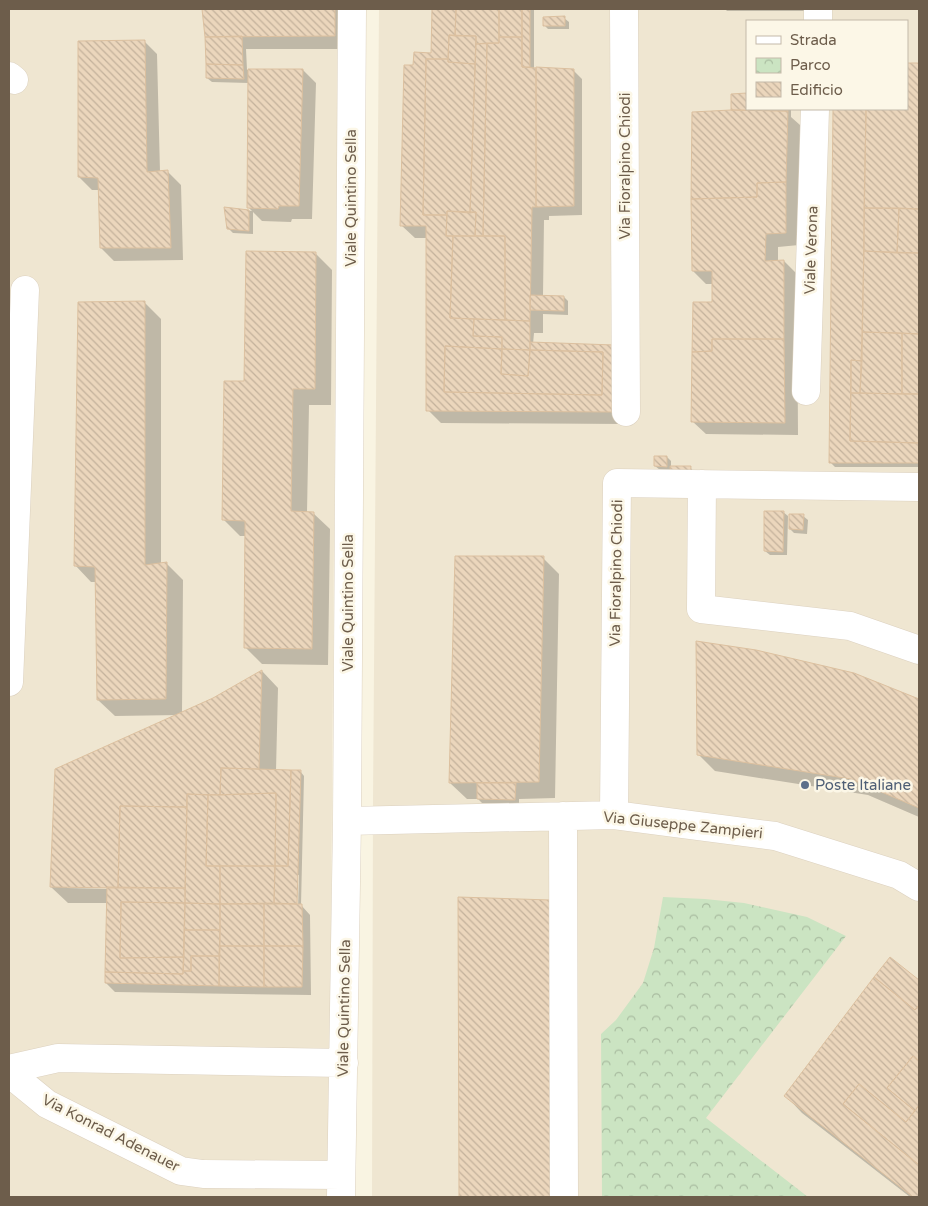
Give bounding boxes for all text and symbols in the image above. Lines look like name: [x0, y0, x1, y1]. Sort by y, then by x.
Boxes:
legend: [746, 20, 908, 110]
text: Strada: [790, 31, 837, 49]
text: Parco: [790, 56, 831, 74]
text: Edificio: [790, 81, 843, 99]
street label: Via Fioralpino Chiodi: [616, 92, 634, 240]
street label: Viale Quintino Sella: [342, 129, 360, 267]
street label: Viale Verona: [800, 205, 822, 295]
street label: Via Fioralpino Chiodi: [606, 499, 626, 647]
street label: Viale Quintino Sella: [339, 534, 357, 672]
place label: Poste Italiane: [815, 776, 911, 794]
marker: Poste Italiane: [799, 779, 811, 791]
street label: Via Giuseppe Zampieri: [602, 808, 764, 842]
street label: Viale Quintino Sella: [334, 939, 354, 1077]
street label: Via Konrad Adenauer: [39, 1090, 183, 1176]

